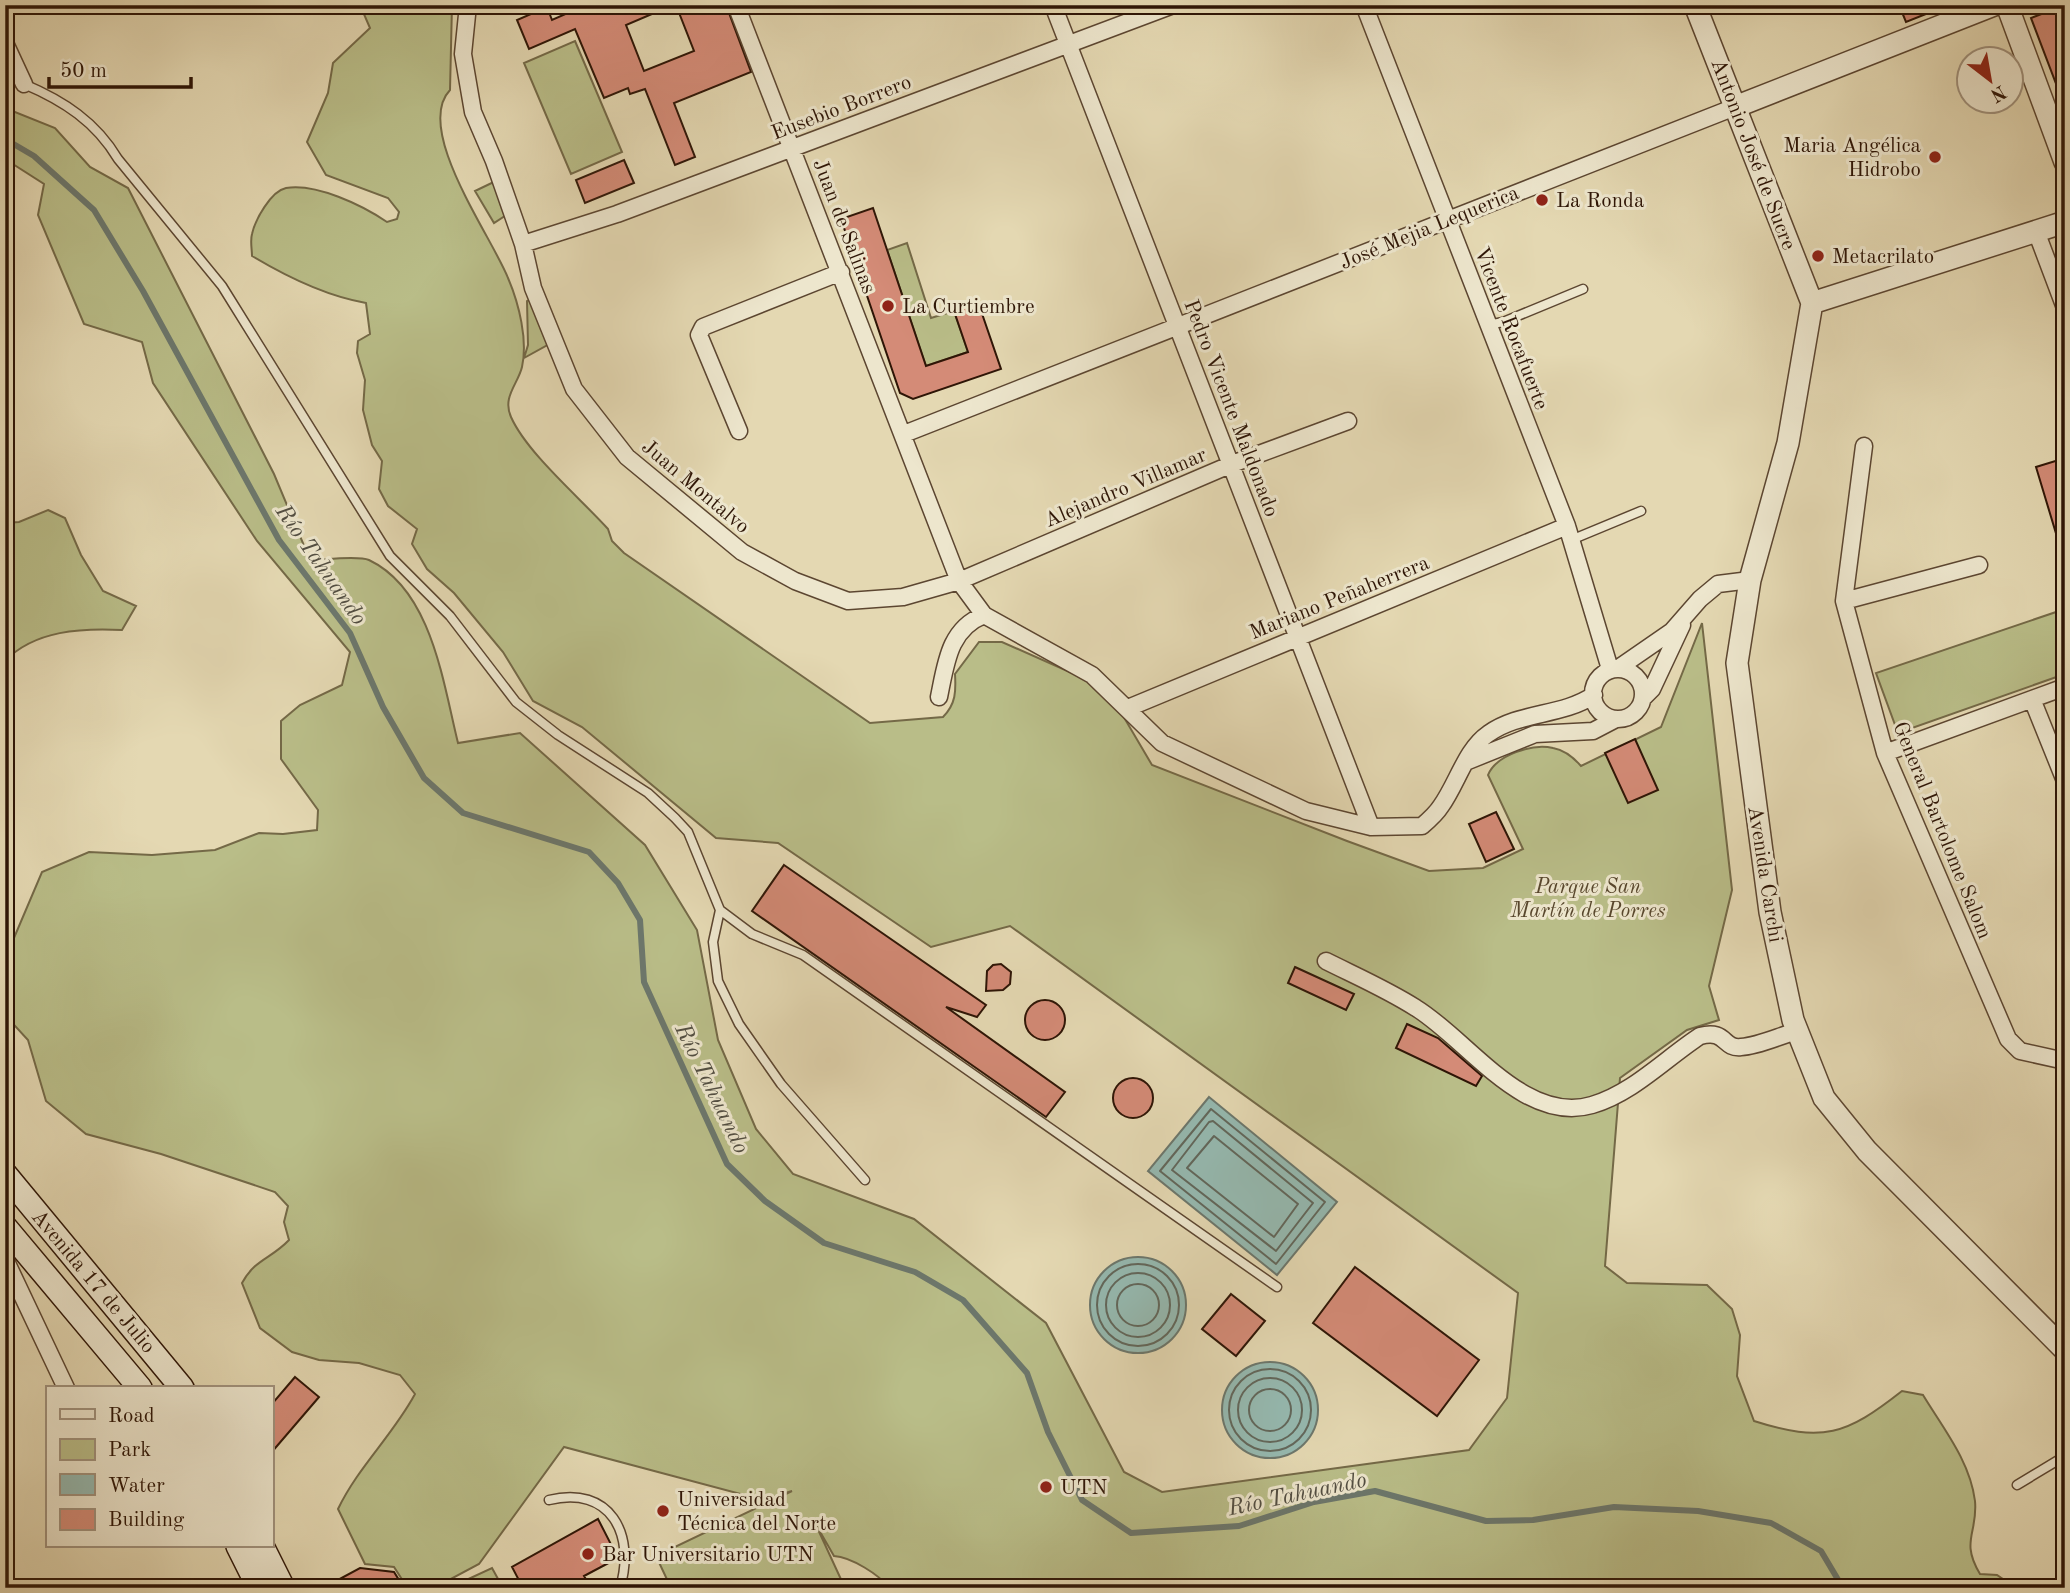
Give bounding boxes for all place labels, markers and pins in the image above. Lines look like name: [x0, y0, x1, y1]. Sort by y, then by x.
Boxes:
place label: Maria Angélica Hidrobo: [1783, 136, 1921, 181]
marker: Maria Angélica Hidrobo: [1927, 149, 1943, 165]
place label: La Ronda: [1556, 191, 1644, 212]
marker: La Ronda: [1534, 192, 1550, 208]
place label: Metacrilato: [1832, 247, 1934, 268]
marker: Metacrilato: [1810, 248, 1826, 264]
place label: La Curtiembre: [902, 297, 1035, 318]
marker: La Curtiembre: [880, 298, 896, 314]
place label: UTN: [1060, 1478, 1108, 1499]
marker: UTN: [1038, 1479, 1054, 1495]
place label: Universidad Técnica del Norte: [677, 1490, 836, 1535]
marker: Universidad Técnica del Norte: [655, 1503, 671, 1519]
place label: Bar Universitario UTN: [602, 1545, 814, 1566]
marker: Bar Universitario UTN: [580, 1546, 596, 1562]

